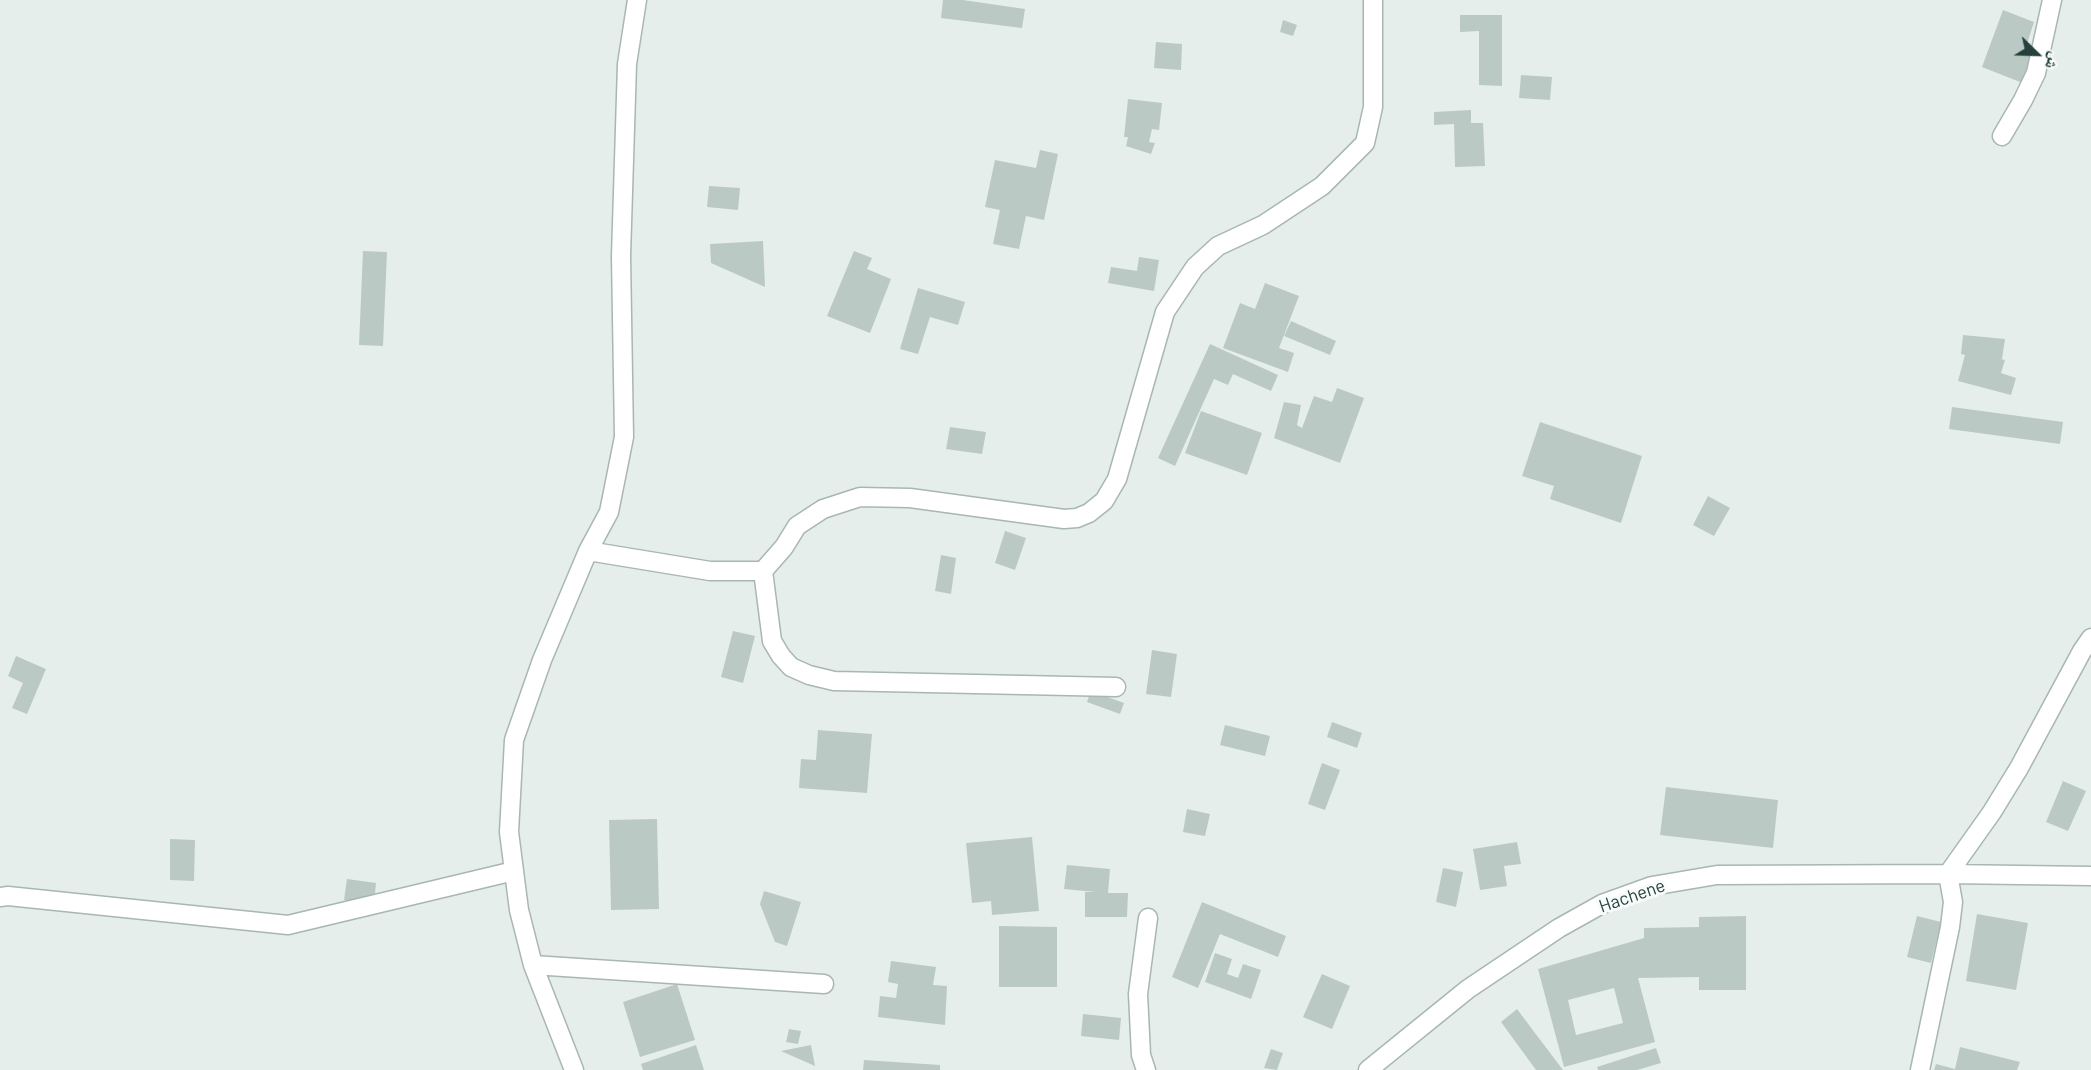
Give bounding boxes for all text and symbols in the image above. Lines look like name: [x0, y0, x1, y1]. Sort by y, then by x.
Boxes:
north arrow: [2007, 24, 2067, 84]
text: ش: [2042, 50, 2066, 73]
street label: Hachene: [1596, 875, 1668, 917]

